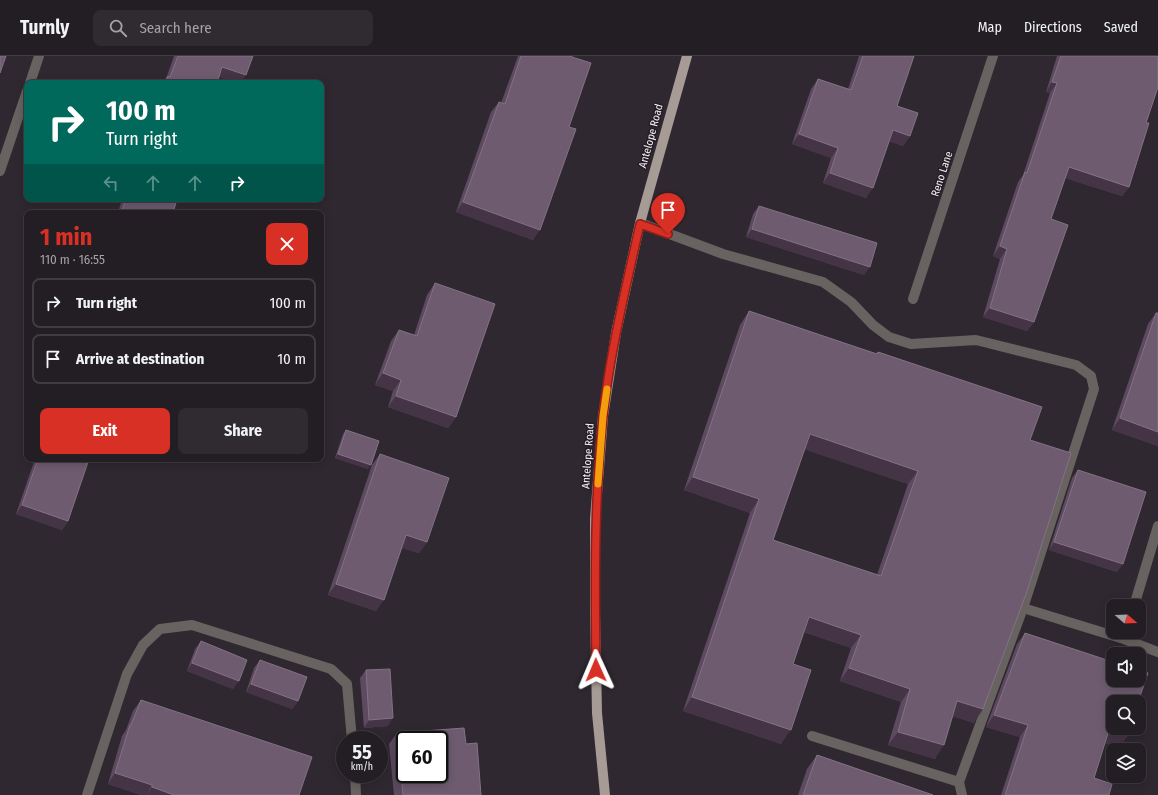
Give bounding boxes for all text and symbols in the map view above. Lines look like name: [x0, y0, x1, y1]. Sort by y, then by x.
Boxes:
search box: [93, 10, 373, 46]
text: Turnly: [20, 16, 69, 39]
icon: search: [107, 17, 129, 39]
text: Search here: [139, 19, 212, 37]
text: Map: [978, 19, 1002, 36]
text: Directions: [1024, 19, 1082, 36]
text: Saved: [1104, 19, 1138, 36]
text: 100 m: [106, 94, 176, 127]
icon: right: [40, 96, 92, 148]
street label: Antelope Road: [636, 103, 666, 169]
text: Turn right: [106, 128, 178, 150]
street label: Reno Lane: [929, 150, 955, 198]
icon: left: [100, 172, 122, 194]
icon: ahead: [142, 172, 164, 194]
icon: ahead: [184, 172, 206, 194]
icon: right: [226, 172, 248, 194]
pin: [651, 193, 685, 234]
icon: arrive: [657, 199, 679, 221]
text: 1 min: [40, 223, 92, 251]
button: close: [266, 223, 308, 265]
text: 110 m · 16:55: [40, 252, 105, 267]
icon: right: [42, 292, 64, 314]
text: Turn right: [76, 294, 137, 312]
text: 100 m: [269, 294, 306, 312]
icon: arrive: [42, 348, 64, 370]
text: Arrive at destination: [76, 350, 204, 368]
text: 10 m: [277, 350, 306, 368]
button: Exit: [40, 408, 170, 454]
button: Share: [178, 408, 308, 454]
street label: Antelope Road: [579, 423, 597, 489]
north arrow: [1106, 599, 1146, 639]
map controls: [1106, 599, 1146, 783]
button: sound: [1106, 647, 1146, 687]
position arrow: [575, 649, 617, 691]
button: search: [1106, 695, 1146, 735]
speed limit sign: 60: [396, 731, 448, 783]
text: 55: [352, 740, 372, 764]
button: layers: [1106, 743, 1146, 783]
text: km/h: [351, 761, 373, 773]

